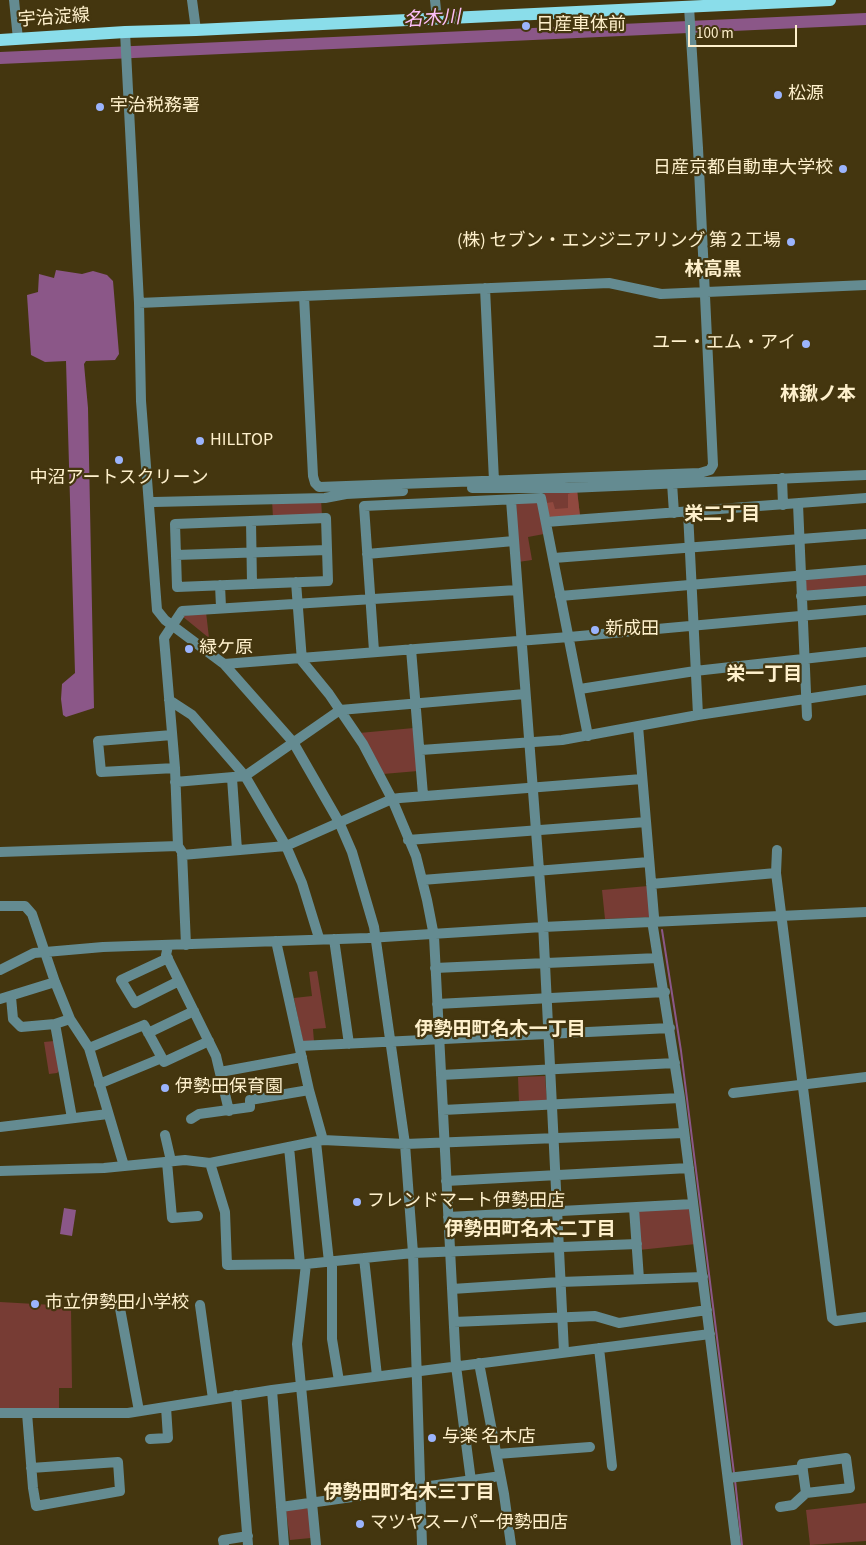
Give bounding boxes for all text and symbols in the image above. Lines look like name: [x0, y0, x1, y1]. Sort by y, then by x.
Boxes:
street label: 宇治淀線: [17, 6, 91, 32]
water label: 名木川: [403, 7, 461, 33]
place label: 日産車体前: [536, 15, 626, 37]
scale bar: [691, 15, 800, 47]
marker: 日産車体前: [520, 20, 532, 32]
text: 100 m: [696, 23, 734, 44]
place label: 松源: [788, 84, 824, 106]
marker: 松源: [772, 89, 784, 101]
place label: 宇治税務署: [110, 96, 200, 118]
marker: 宇治税務署: [94, 101, 106, 113]
place label: 日産京都自動車大学校: [653, 158, 833, 180]
marker: 日産京都自動車大学校: [837, 163, 849, 175]
place label: (株) セブン・エンジニアリング 第２工場: [457, 231, 781, 253]
marker: (株) セブン・エンジニアリング 第２工場: [785, 236, 797, 248]
district label: 林高黒: [685, 260, 741, 282]
place label: ユー・エム・アイ: [652, 333, 796, 355]
marker: ユー・エム・アイ: [800, 338, 812, 350]
district label: 林鍬ノ本: [780, 385, 856, 407]
place label: HILLTOP: [210, 430, 273, 452]
marker: HILLTOP: [194, 435, 206, 447]
marker: 中沼アートスクリーン: [113, 454, 125, 466]
place label: 中沼アートスクリーン: [30, 468, 208, 490]
district label: 栄二丁目: [684, 505, 760, 527]
place label: 新成田: [605, 619, 659, 641]
marker: 新成田: [589, 624, 601, 636]
place label: 緑ケ原: [199, 638, 253, 660]
marker: 緑ケ原: [183, 643, 195, 655]
district label: 栄一丁目: [726, 665, 802, 687]
district label: 伊勢田町名木一丁目: [415, 1020, 585, 1042]
place label: 伊勢田保育園: [175, 1077, 283, 1099]
marker: 伊勢田保育園: [159, 1082, 171, 1094]
place label: フレンドマート伊勢田店: [367, 1191, 565, 1213]
marker: フレンドマート伊勢田店: [351, 1196, 363, 1208]
district label: 伊勢田町名木二丁目: [445, 1220, 615, 1242]
place label: 市立伊勢田小学校: [45, 1293, 189, 1315]
marker: 市立伊勢田小学校: [29, 1298, 41, 1310]
place label: 与楽 名木店: [442, 1427, 536, 1449]
marker: 与楽 名木店: [426, 1432, 438, 1444]
district label: 伊勢田町名木三丁目: [324, 1483, 494, 1505]
place label: マツヤスーパー伊勢田店: [370, 1513, 568, 1535]
marker: マツヤスーパー伊勢田店: [354, 1518, 366, 1530]

